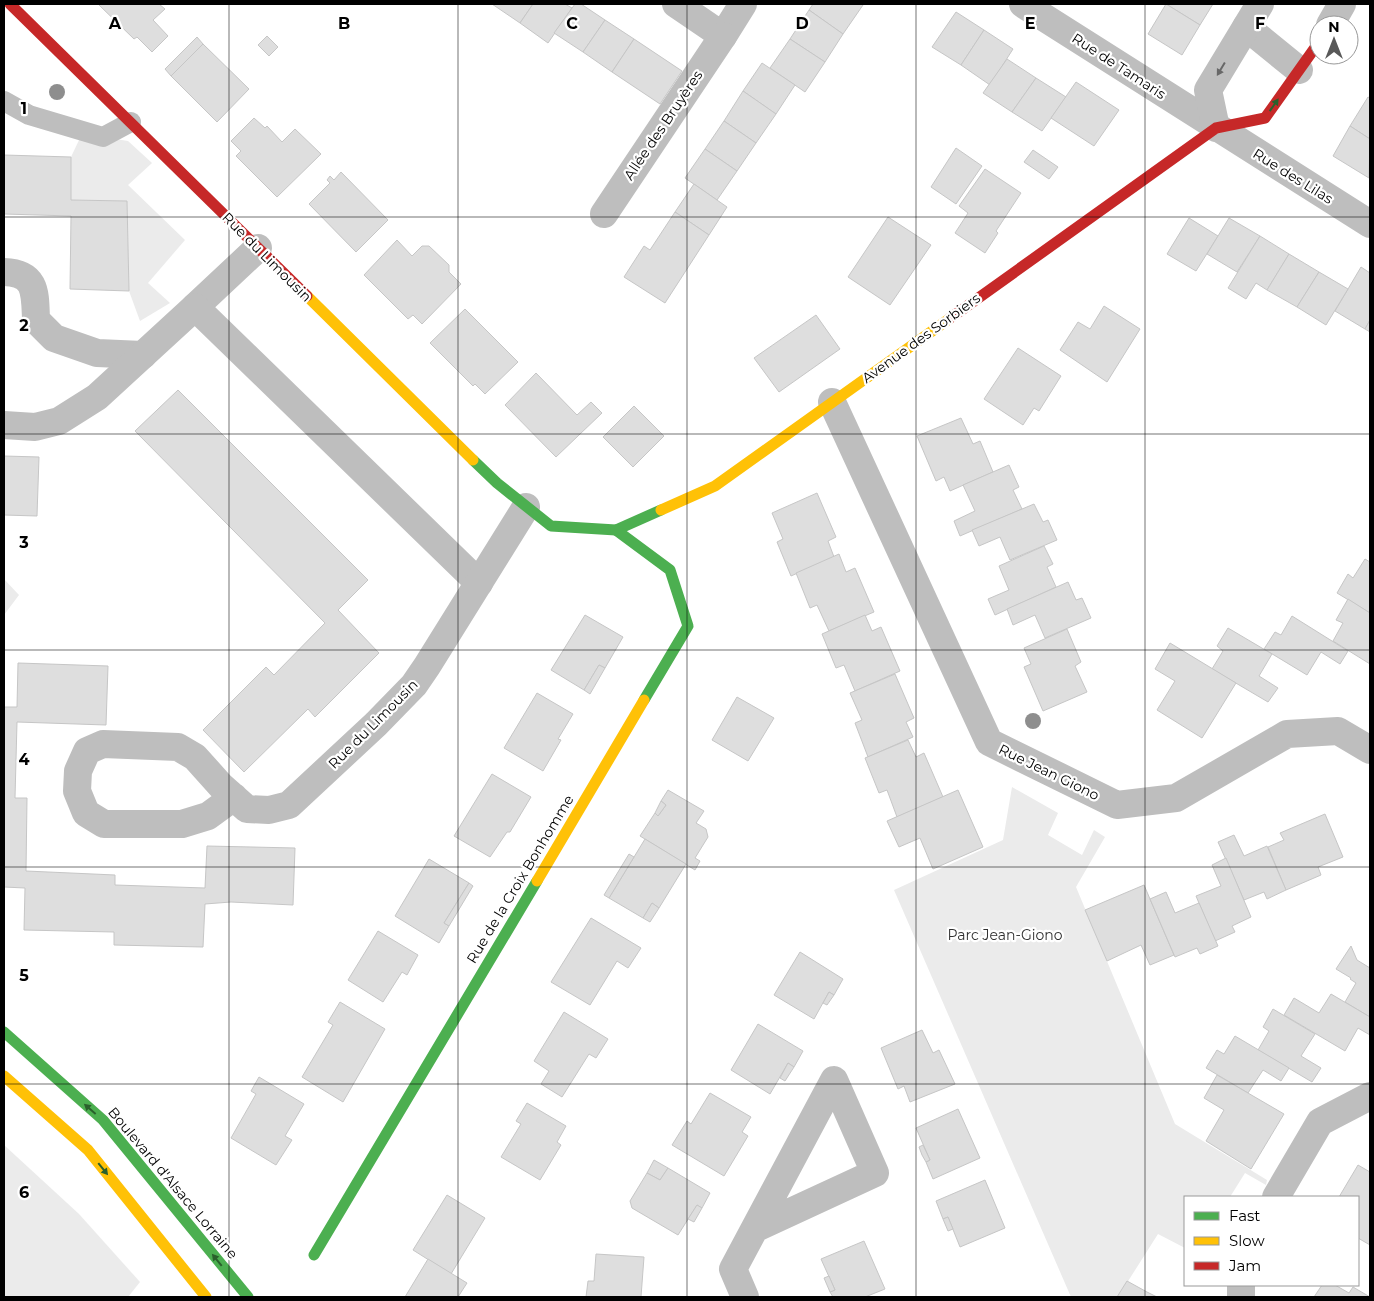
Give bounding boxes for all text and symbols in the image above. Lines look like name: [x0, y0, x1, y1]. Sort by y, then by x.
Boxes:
text: A: [108, 14, 122, 33]
text: B: [338, 14, 350, 33]
text: C: [566, 14, 578, 33]
text: D: [795, 14, 809, 33]
text: E: [1025, 14, 1035, 33]
text: F: [1255, 14, 1265, 33]
north arrow: [1309, 15, 1359, 65]
text: N: [1328, 18, 1340, 36]
street label: Rue de Tamaris: [1069, 29, 1169, 103]
one-way arrow: [1216, 62, 1225, 75]
street label: Allée des Bruyères: [620, 66, 707, 183]
one-way arrow: [1269, 98, 1279, 112]
text: 1: [21, 99, 27, 118]
street label: Rue des Lilas: [1250, 144, 1336, 208]
street label: Rue du Limousin: [218, 208, 316, 306]
street label: Avenue des Sorbiers: [858, 289, 984, 387]
text: 2: [19, 316, 29, 335]
text: 3: [18, 533, 29, 552]
street label: Rue du Limousin: [324, 675, 422, 773]
street label: Rue Jean Giono: [996, 740, 1103, 804]
text: 4: [18, 750, 30, 769]
street label: Rue de la Croix Bonhomme: [463, 792, 577, 966]
park label: Parc Jean-Giono: [947, 926, 1063, 944]
text: 5: [19, 966, 29, 985]
one-way arrow: [84, 1103, 97, 1114]
street label: Boulevard d'Alsace Lorraine: [104, 1103, 242, 1263]
one-way arrow: [97, 1162, 108, 1175]
text: 6: [19, 1183, 29, 1202]
legend: [1184, 1196, 1359, 1286]
text: Fast: [1229, 1206, 1260, 1225]
text: Slow: [1229, 1231, 1265, 1250]
one-way arrow: [212, 1253, 223, 1266]
text: Jam: [1228, 1256, 1261, 1275]

